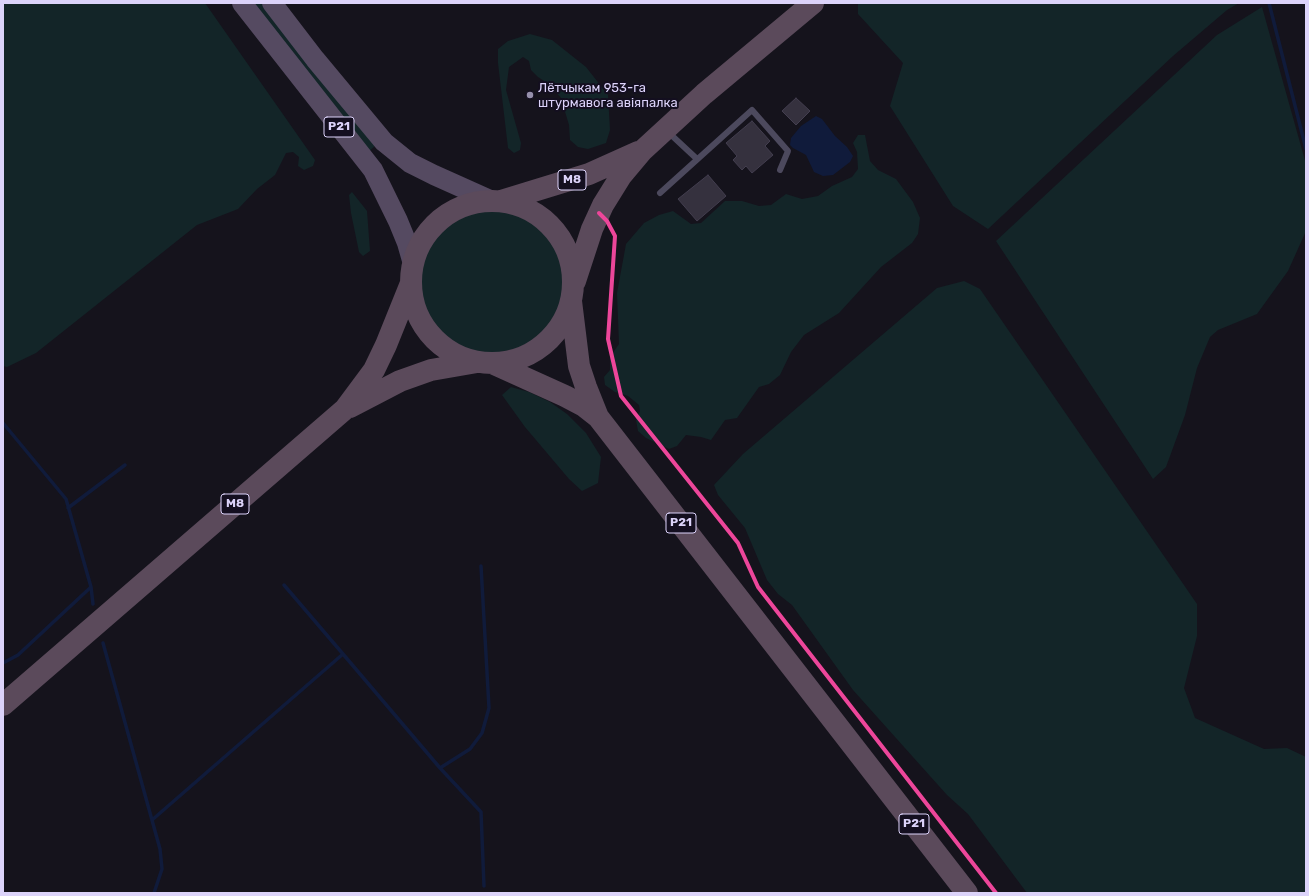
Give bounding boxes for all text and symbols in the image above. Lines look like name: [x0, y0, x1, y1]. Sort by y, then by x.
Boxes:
place label: Лётчыкам 953-га штурмавога авіяпалка: [538, 80, 678, 111]
marker: Лётчыкам 953-га штурмавога авіяпалка: [525, 90, 535, 100]
road number: Р21: [324, 117, 354, 137]
road number: М8: [558, 170, 586, 190]
road number: М8: [221, 494, 249, 514]
road number: Р21: [666, 513, 696, 533]
road number: Р21: [899, 814, 929, 834]

